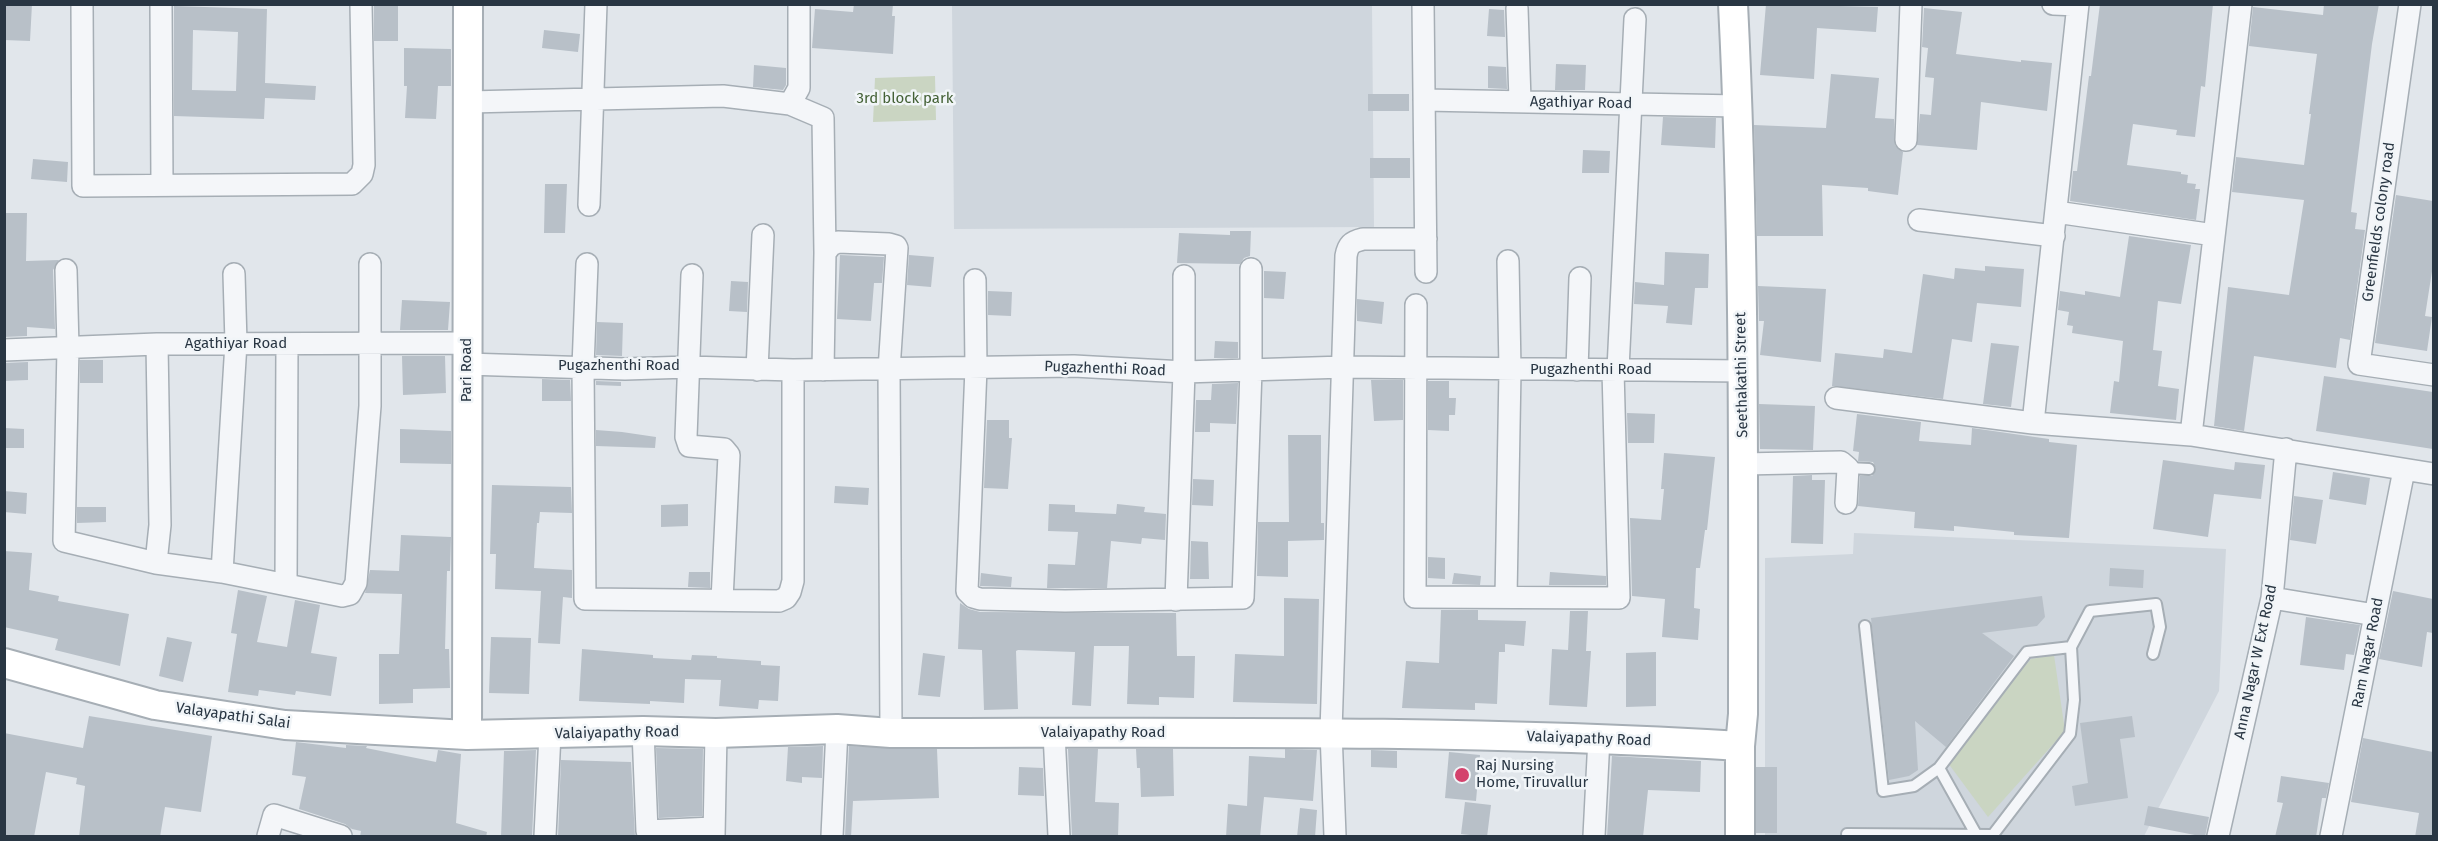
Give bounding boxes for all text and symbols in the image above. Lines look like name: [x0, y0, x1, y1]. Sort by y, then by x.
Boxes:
park label: 3rd block park: [857, 90, 953, 108]
street label: Agathiyar Road: [1530, 93, 1632, 113]
street label: Greenfields colony road: [2359, 141, 2399, 303]
street label: Seethakathi Street: [1732, 312, 1752, 438]
street label: Agathiyar Road: [185, 335, 287, 353]
street label: Pari Road: [458, 338, 476, 402]
street label: Pugazhenthi Road: [558, 357, 680, 375]
street label: Pugazhenthi Road: [1044, 358, 1166, 380]
street label: Pugazhenthi Road: [1530, 361, 1652, 379]
street label: Anna Nagar W Ext Road: [2231, 583, 2281, 741]
street label: Ram Nagar Road: [2348, 596, 2388, 710]
street label: Valayapathi Salai: [175, 699, 291, 733]
street label: Valaiyapathy Road: [554, 723, 680, 743]
street label: Valaiyapathy Road: [1041, 724, 1165, 742]
street label: Valaiyapathy Road: [1526, 728, 1652, 750]
place label: Raj Nursing Home, Tiruvallur: [1476, 757, 1588, 792]
marker: Raj Nursing Home, Tiruvallur: [1453, 766, 1471, 784]

